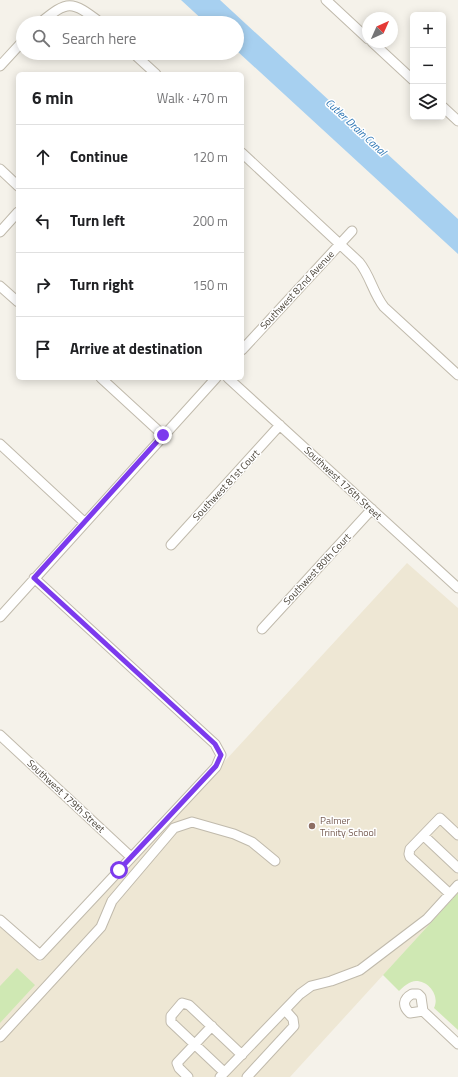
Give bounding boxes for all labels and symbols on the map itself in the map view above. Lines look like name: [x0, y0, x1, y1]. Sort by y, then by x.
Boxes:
north arrow: [362, 12, 398, 48]
water label: Cutler Drain Canal: [322, 95, 391, 160]
street label: Southwest 82nd Avenue: [256, 247, 338, 333]
route end: [154, 426, 172, 444]
street label: Southwest 176th Street: [301, 443, 386, 523]
street label: Southwest 81st Court: [189, 446, 263, 524]
street label: Southwest 80th Court: [280, 530, 355, 608]
street label: Southwest 179th Street: [24, 756, 109, 836]
place label: Palmer Trinity School: [320, 813, 376, 840]
marker: Palmer Trinity School: [307, 821, 317, 831]
route start: [110, 861, 128, 879]

